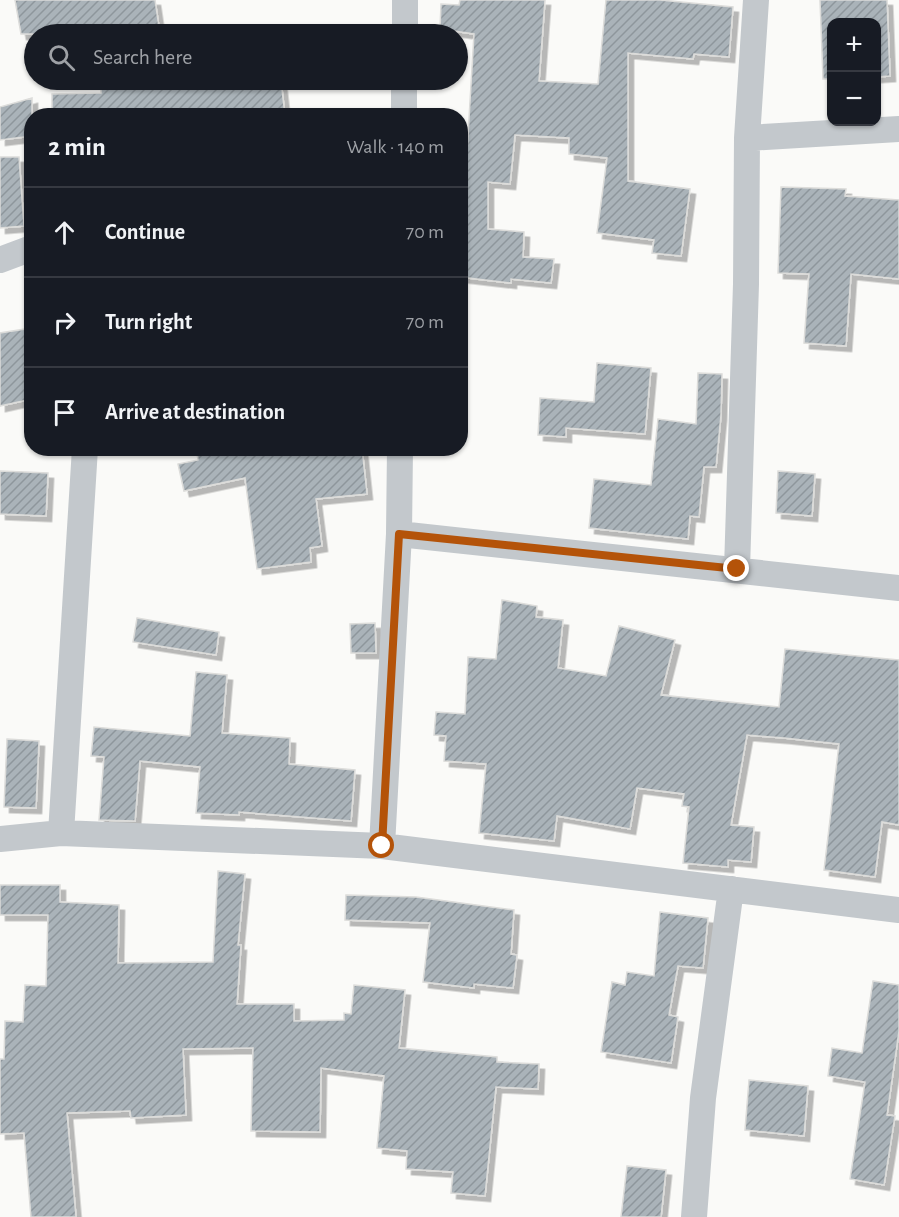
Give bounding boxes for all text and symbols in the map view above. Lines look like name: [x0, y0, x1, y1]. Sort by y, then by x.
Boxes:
map controls: [827, 18, 881, 126]
button: +: [827, 18, 881, 72]
search box: [24, 24, 468, 90]
icon: search: [45, 41, 78, 74]
text: Search here: [93, 46, 192, 68]
button: −: [827, 72, 881, 126]
text: 2 min: [48, 134, 106, 160]
text: Walk · 140 m: [346, 137, 444, 157]
icon: ahead: [48, 216, 81, 249]
text: Continue: [105, 221, 185, 243]
text: 70 m: [406, 222, 444, 242]
icon: right: [48, 306, 81, 339]
text: Turn right: [105, 311, 192, 333]
text: 70 m: [406, 312, 444, 332]
icon: arrive: [48, 396, 81, 429]
text: Arrive at destination: [105, 401, 285, 423]
route end: [723, 555, 749, 581]
route start: [368, 832, 394, 858]

